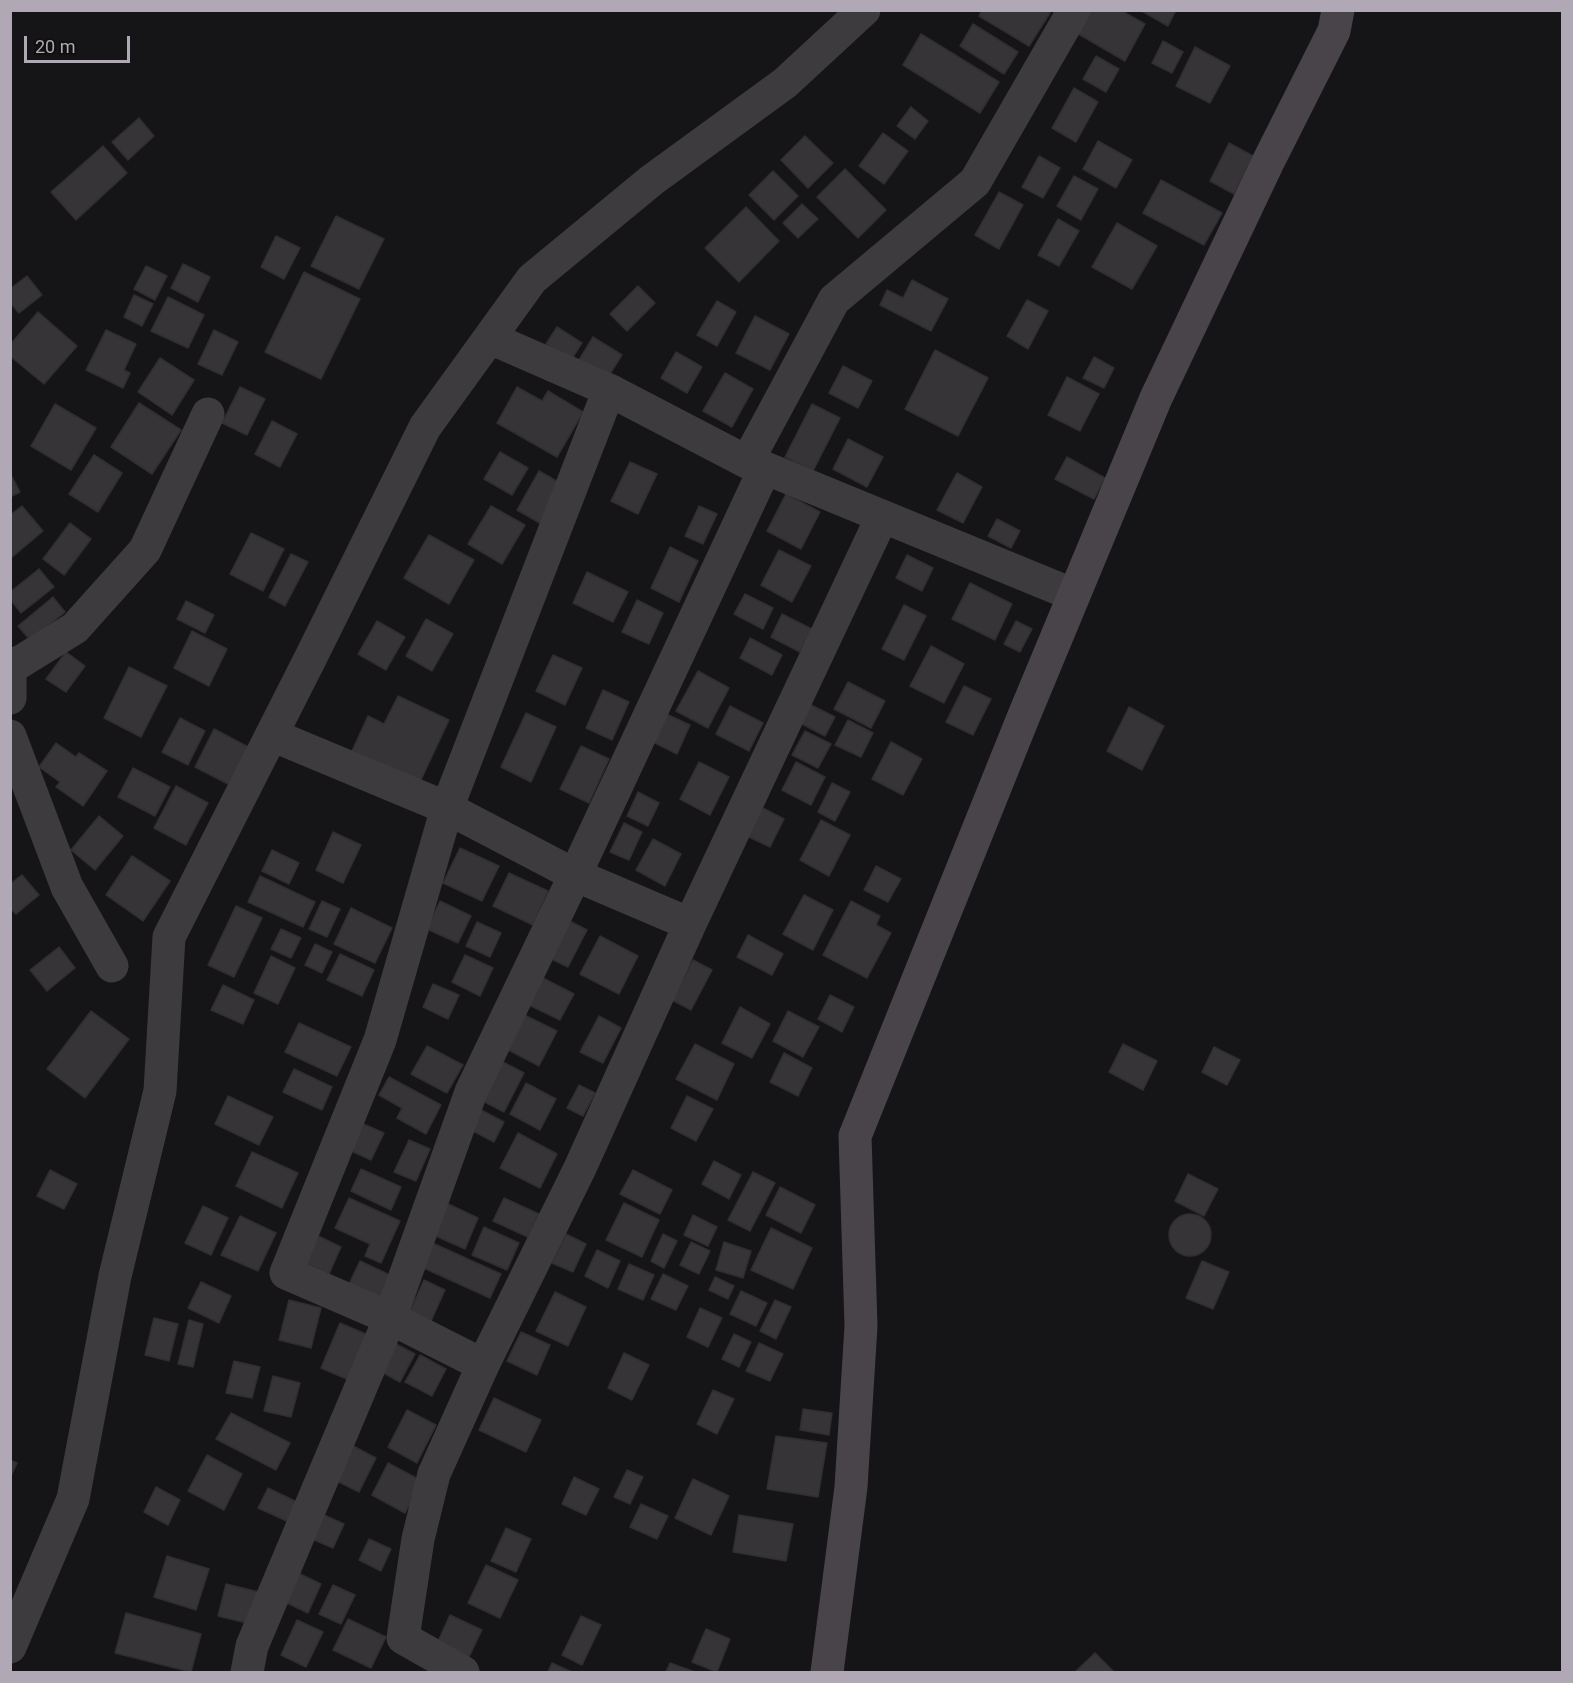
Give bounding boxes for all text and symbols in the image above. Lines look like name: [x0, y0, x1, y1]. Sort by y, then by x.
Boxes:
scale bar: [27, 24, 134, 62]
text: 20 m: [35, 36, 75, 57]

